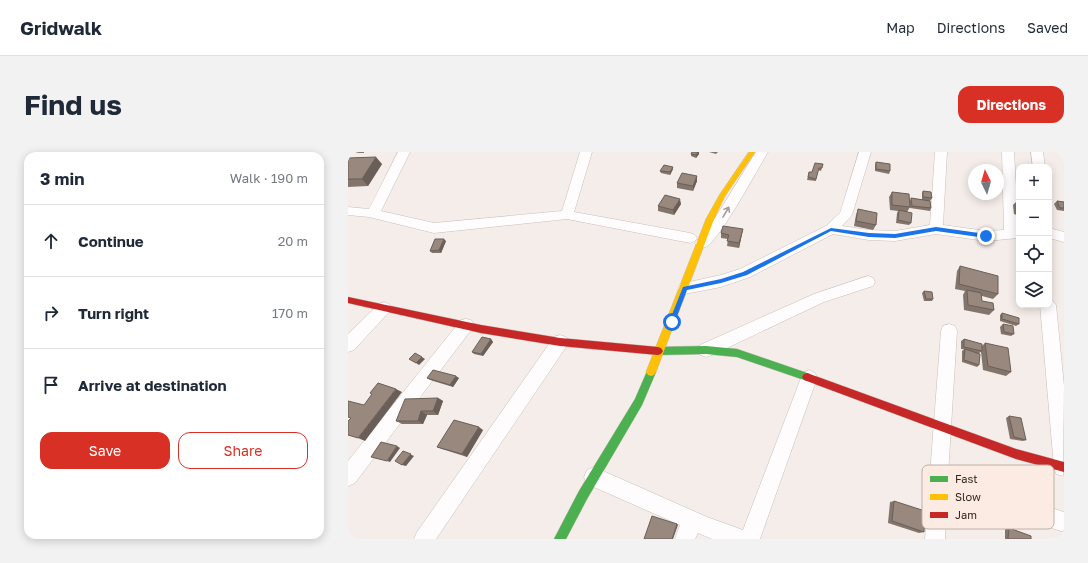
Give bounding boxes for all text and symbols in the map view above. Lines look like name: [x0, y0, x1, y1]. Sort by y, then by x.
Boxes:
text: Gridwalk: [20, 16, 102, 39]
text: Map: [886, 19, 915, 36]
text: Directions: [937, 19, 1005, 36]
text: Saved: [1027, 19, 1068, 36]
button: Directions: [958, 86, 1064, 123]
text: Find us: [24, 88, 122, 121]
north arrow: [968, 164, 1004, 200]
map controls: [1016, 164, 1052, 308]
button: +: [1016, 164, 1052, 200]
text: 3 min: [40, 168, 84, 189]
text: Walk · 190 m: [230, 170, 308, 186]
button: −: [1016, 200, 1052, 236]
one-way arrow: [722, 206, 730, 218]
route end: [977, 227, 995, 245]
icon: ahead: [40, 230, 62, 252]
text: Continue: [78, 232, 144, 250]
text: 20 m: [278, 233, 308, 249]
button: locate: [1016, 236, 1052, 272]
button: layers: [1016, 272, 1052, 308]
icon: right: [40, 302, 62, 324]
text: Turn right: [78, 304, 149, 322]
text: 170 m: [272, 305, 308, 321]
route start: [663, 313, 681, 331]
icon: arrive: [40, 374, 62, 396]
text: Arrive at destination: [78, 376, 227, 394]
button: Save: [40, 432, 170, 469]
button: Share: [178, 432, 308, 469]
legend: [922, 465, 1054, 529]
text: Fast: [955, 472, 978, 485]
text: Slow: [955, 490, 981, 503]
text: Jam: [955, 508, 977, 521]

